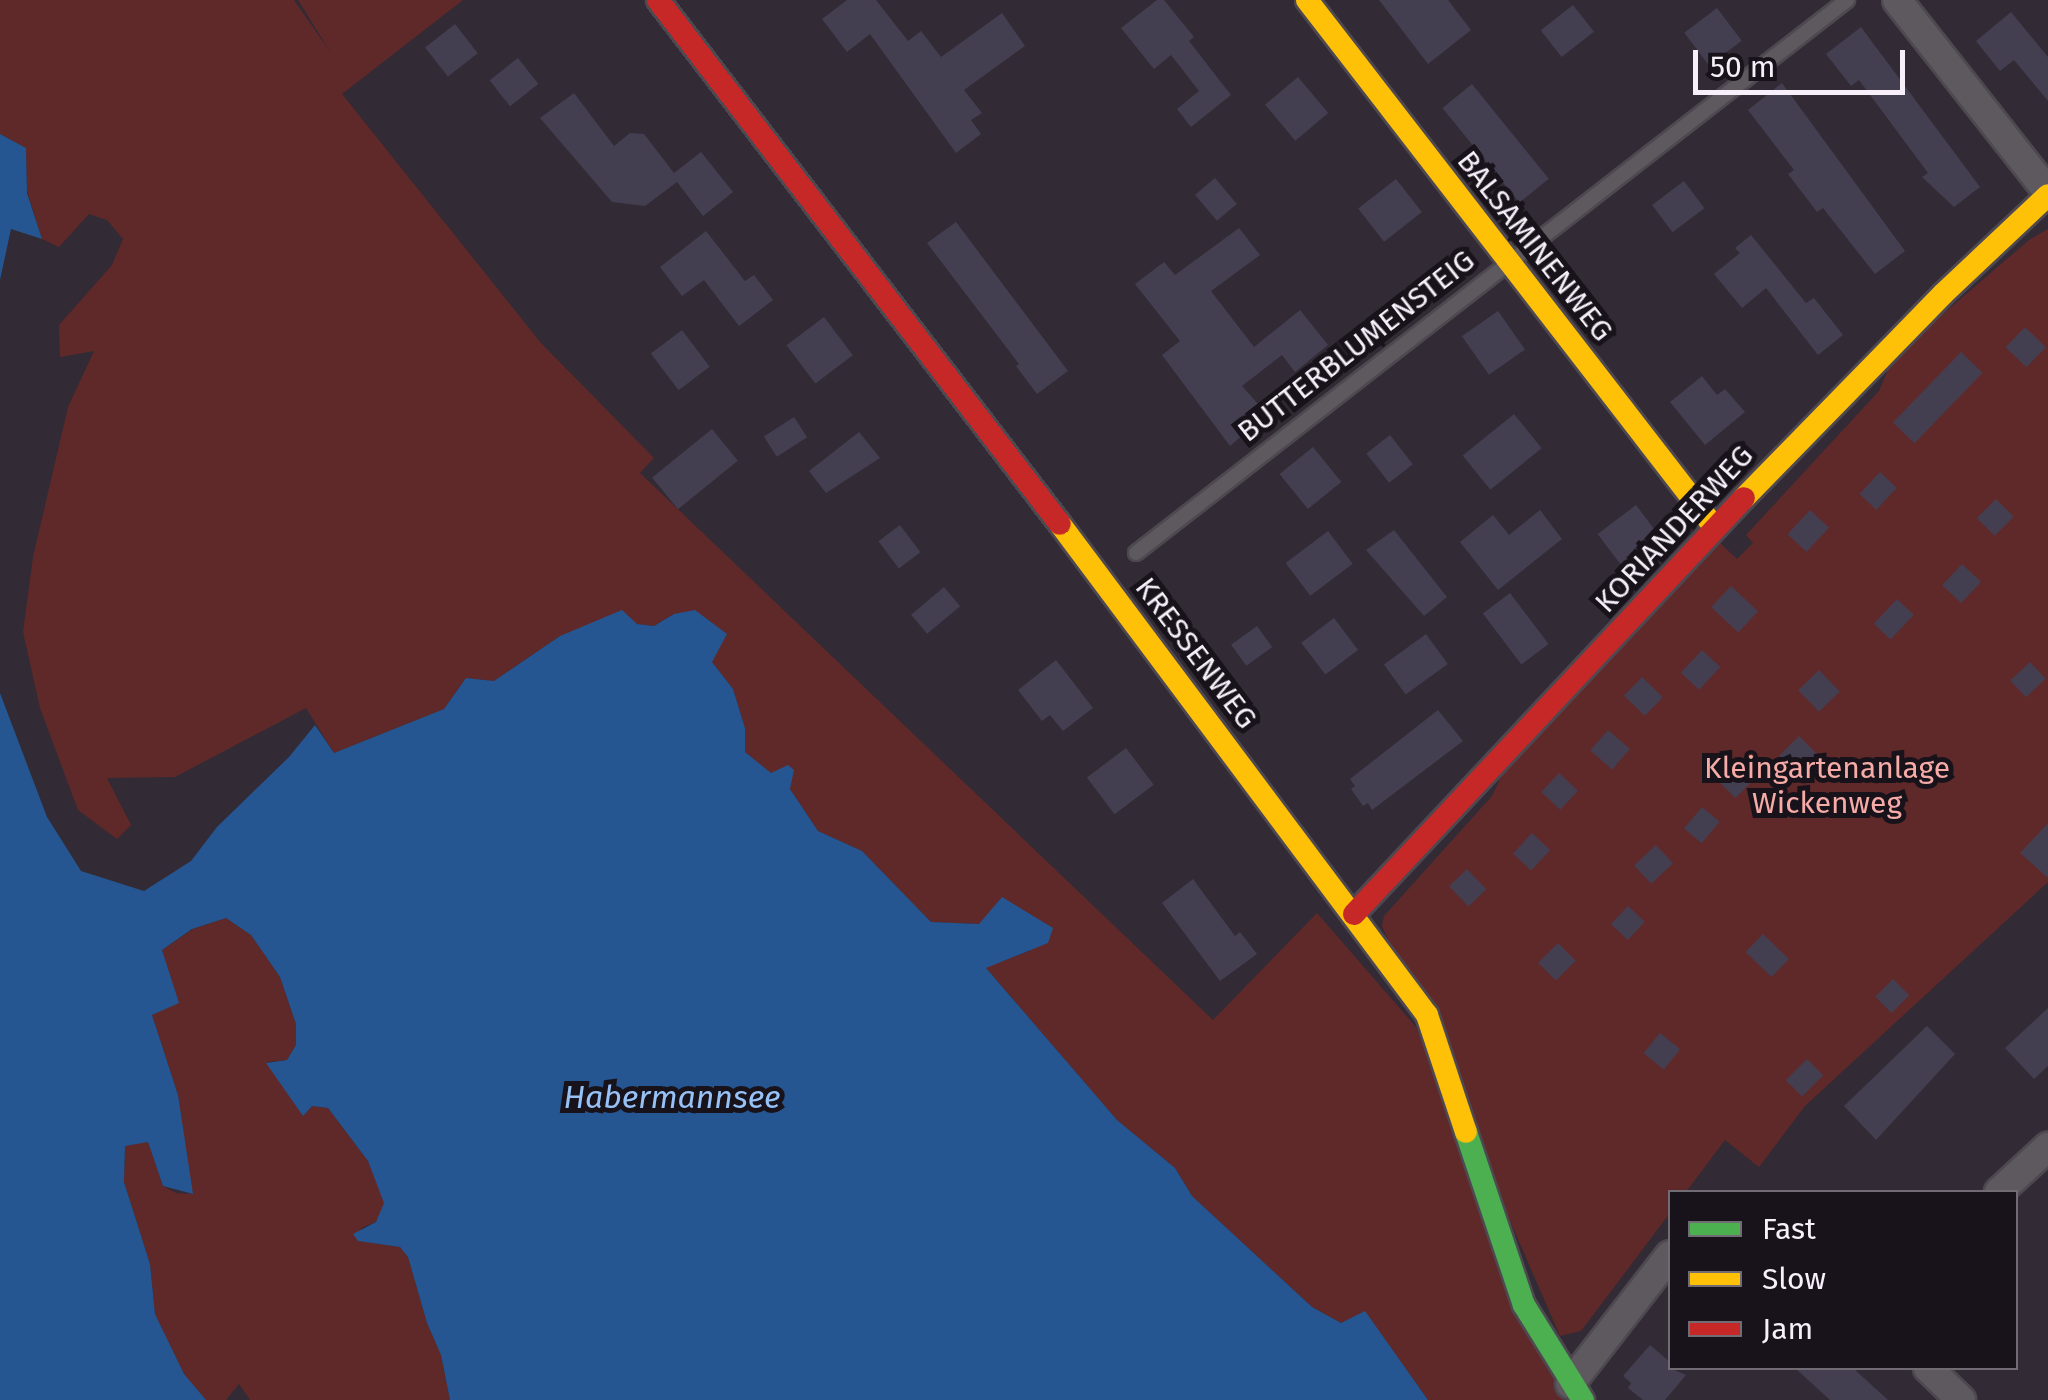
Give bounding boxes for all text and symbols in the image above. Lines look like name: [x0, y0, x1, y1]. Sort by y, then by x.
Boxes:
scale bar: [1698, 30, 1910, 92]
text: 50 m: [1710, 49, 1775, 85]
street label: BALSAMINENWEG: [1449, 144, 1621, 348]
street label: BUTTERBLUMENSTEIG: [1230, 242, 1482, 450]
street label: KORIANDERWEG: [1587, 438, 1761, 620]
street label: KRESSENWEG: [1128, 570, 1264, 736]
park label: Kleingartenanlage Wickenweg: [1704, 750, 1950, 820]
water label: Habermannsee: [563, 1078, 781, 1116]
legend: [1668, 1190, 2018, 1370]
text: Fast: [1762, 1211, 1816, 1247]
text: Slow: [1762, 1261, 1826, 1297]
text: Jam: [1762, 1311, 1813, 1347]

